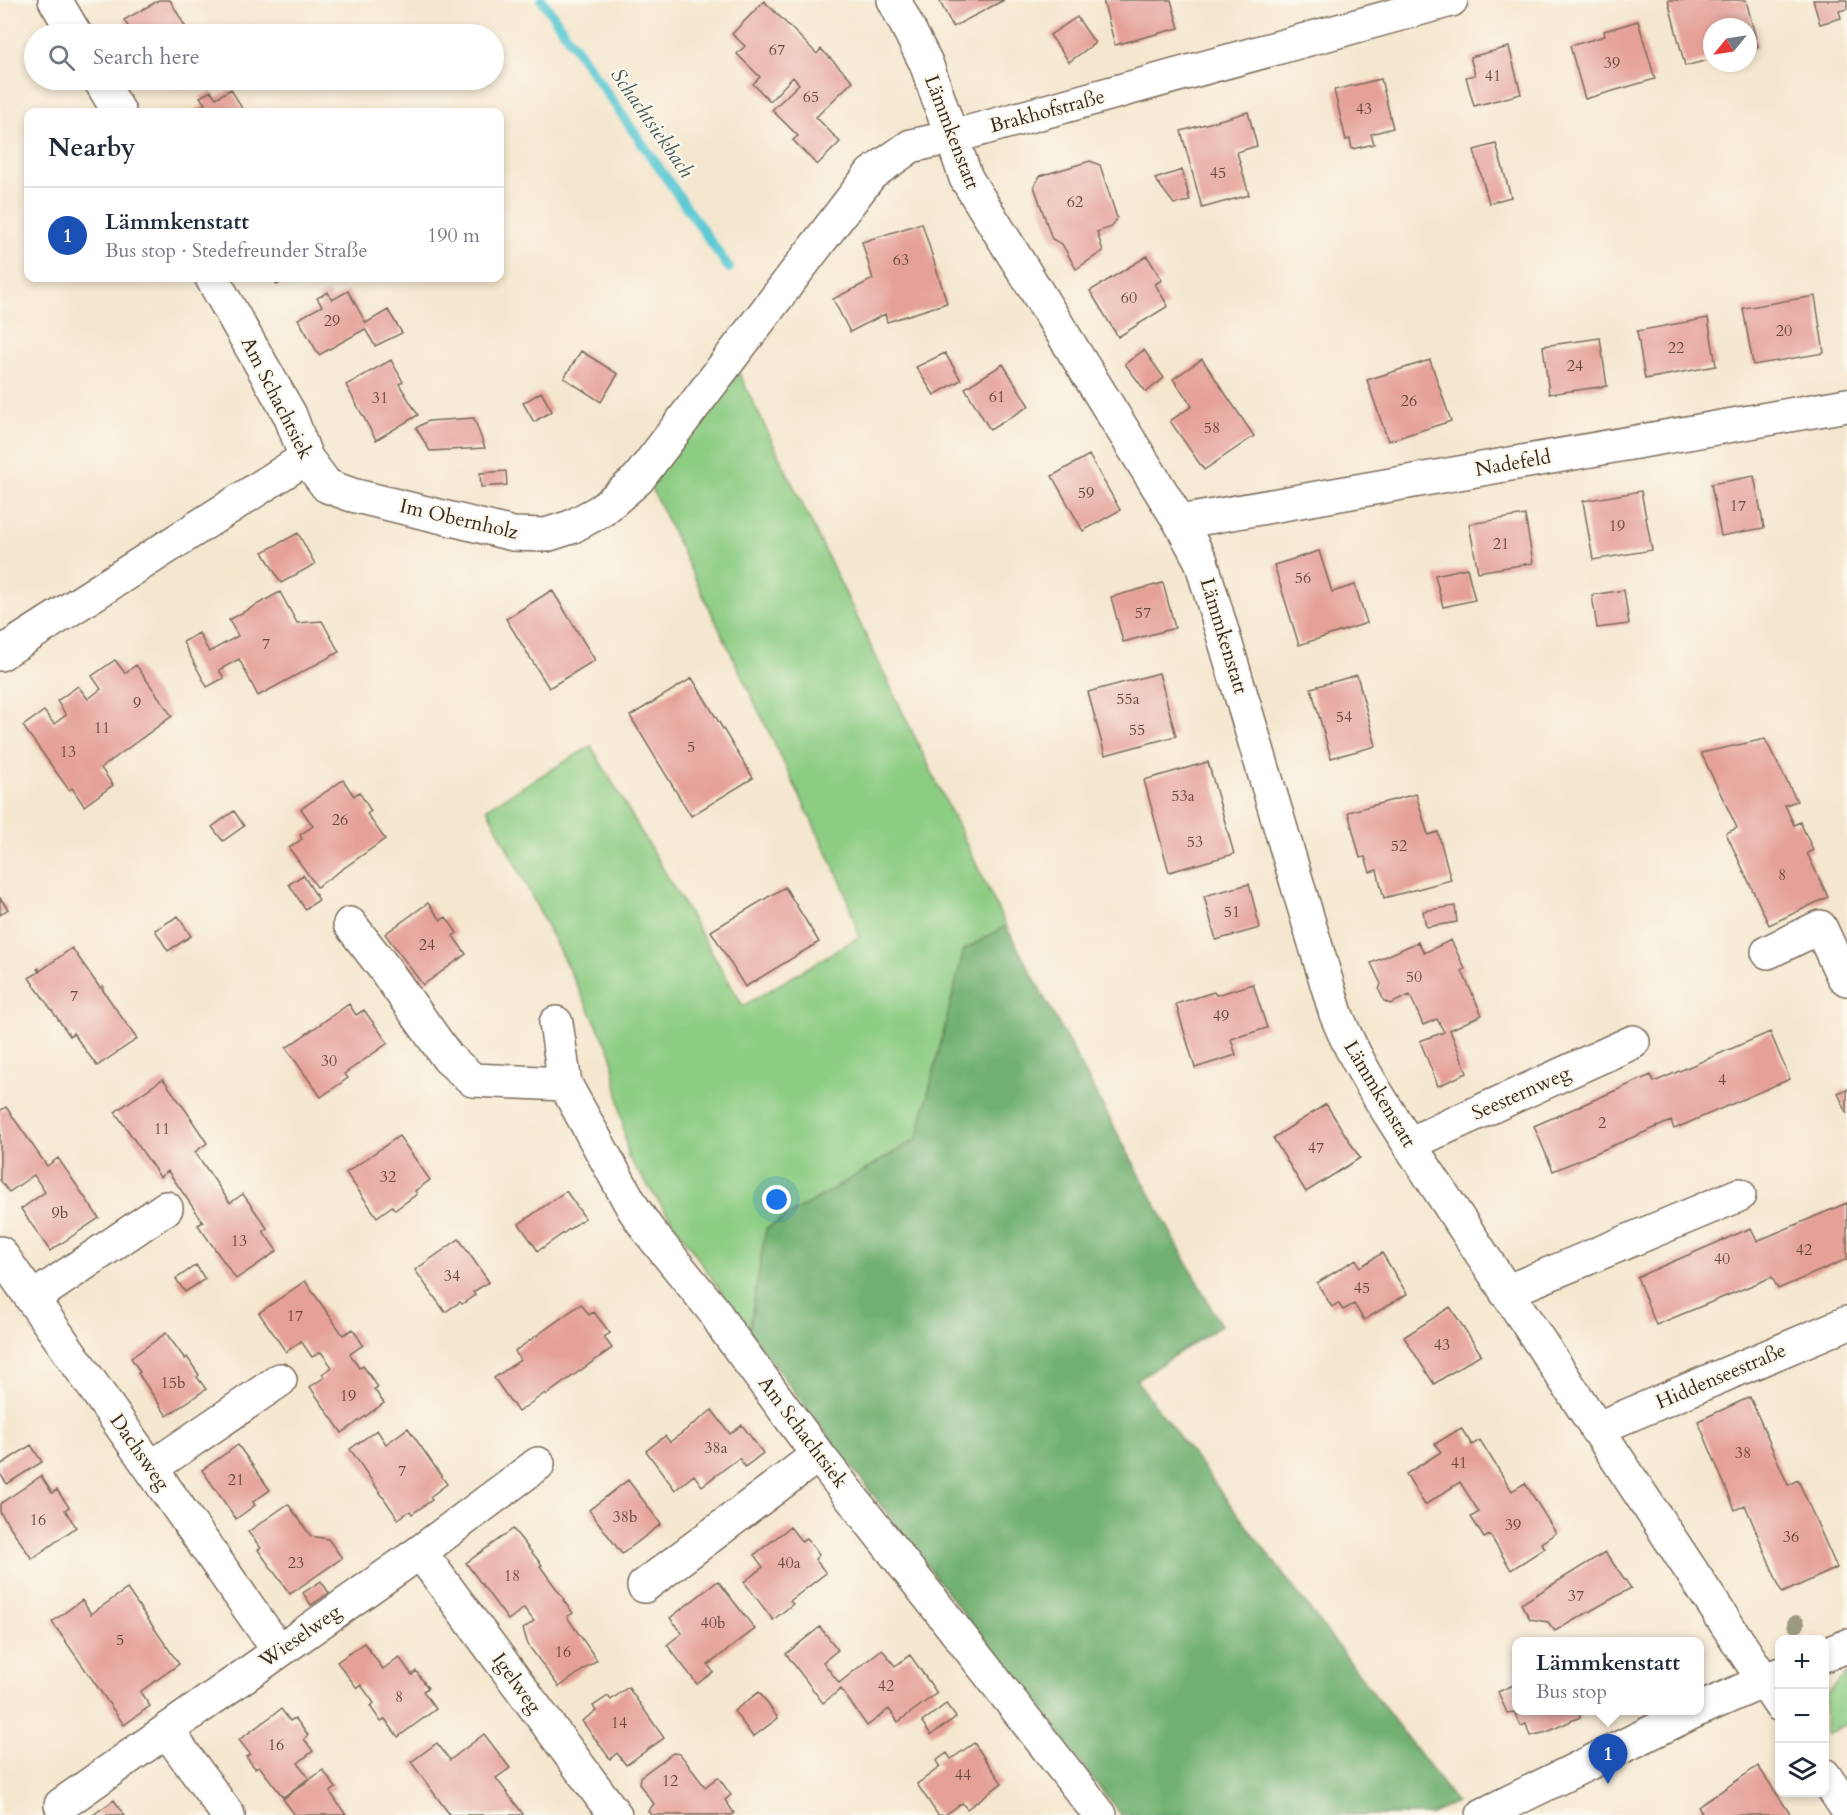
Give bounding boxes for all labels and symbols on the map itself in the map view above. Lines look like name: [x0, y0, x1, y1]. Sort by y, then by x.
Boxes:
north arrow: [1703, 18, 1757, 72]
house number: 67: [769, 39, 785, 61]
house number: 39: [1604, 52, 1620, 74]
water label: Schachtsiekbach: [603, 62, 701, 184]
house number: 41: [1485, 65, 1501, 87]
street label: Lämmkenstatt: [918, 71, 986, 194]
street label: Brakhofstraße: [986, 83, 1108, 139]
house number: 65: [803, 86, 819, 108]
house number: 43: [1356, 98, 1372, 120]
house number: 45: [1210, 162, 1226, 184]
house number: 62: [1067, 191, 1083, 213]
house number: 63: [893, 249, 909, 271]
house number: 60: [1121, 287, 1137, 309]
house number: 29: [324, 310, 340, 332]
house number: 20: [1776, 320, 1792, 342]
street label: Am Schachtsiek: [235, 332, 320, 464]
house number: 22: [1668, 337, 1684, 359]
house number: 24: [1567, 355, 1583, 377]
house number: 61: [989, 386, 1005, 408]
house number: 31: [372, 387, 388, 409]
house number: 26: [1401, 390, 1417, 412]
house number: 58: [1204, 417, 1220, 439]
street label: Nadefeld: [1473, 443, 1553, 483]
house number: 59: [1078, 482, 1094, 504]
street label: Im Obernholz: [397, 492, 521, 546]
house number: 17: [1730, 495, 1746, 517]
house number: 19: [1609, 515, 1625, 537]
house number: 21: [1493, 533, 1509, 555]
house number: 56: [1295, 567, 1311, 589]
street label: Lämmkenstatt: [1194, 575, 1255, 698]
house number: 57: [1135, 602, 1151, 624]
house number: 7: [262, 633, 270, 655]
house number: 55a: [1116, 688, 1140, 710]
house number: 9: [133, 692, 141, 714]
house number: 54: [1336, 706, 1352, 728]
house number: 11: [94, 717, 110, 739]
house number: 55: [1129, 719, 1145, 741]
house number: 5: [687, 736, 695, 758]
house number: 13: [60, 741, 76, 763]
house number: 53a: [1171, 785, 1195, 807]
house number: 26: [332, 809, 348, 831]
house number: 53: [1187, 831, 1203, 853]
house number: 52: [1391, 835, 1407, 857]
house number: 8: [1778, 864, 1786, 886]
house number: 51: [1224, 901, 1240, 923]
house number: 24: [419, 934, 435, 956]
house number: 50: [1406, 966, 1422, 988]
house number: 7: [70, 985, 78, 1007]
house number: 49: [1213, 1005, 1229, 1027]
street label: Lämmkenstatt: [1337, 1036, 1423, 1153]
house number: 30: [321, 1050, 337, 1072]
street label: Seesternweg: [1467, 1059, 1575, 1127]
house number: 4: [1718, 1069, 1726, 1091]
house number: 2: [1598, 1112, 1606, 1134]
house number: 11: [154, 1118, 170, 1140]
house number: 47: [1308, 1137, 1324, 1159]
house number: 32: [380, 1166, 396, 1188]
your location: [762, 1185, 791, 1214]
house number: 9b: [52, 1202, 68, 1224]
house number: 13: [231, 1230, 247, 1252]
house number: 42: [1796, 1239, 1812, 1261]
house number: 40: [1714, 1248, 1730, 1270]
house number: 34: [444, 1265, 460, 1287]
house number: 45: [1354, 1277, 1370, 1299]
house number: 17: [287, 1305, 303, 1327]
house number: 43: [1434, 1334, 1450, 1356]
street label: Hiddenseestraße: [1652, 1336, 1790, 1416]
street label: Am Schachtsiek: [752, 1370, 854, 1494]
house number: 15b: [161, 1372, 185, 1394]
house number: 19: [340, 1385, 356, 1407]
street label: Dachsweg: [104, 1408, 177, 1496]
house number: 38a: [704, 1437, 728, 1459]
house number: 38: [1735, 1442, 1751, 1464]
house number: 41: [1451, 1452, 1467, 1474]
house number: 7: [398, 1460, 406, 1482]
house number: 21: [228, 1469, 244, 1491]
house number: 38b: [613, 1506, 637, 1528]
house number: 16: [30, 1509, 46, 1531]
house number: 39: [1505, 1514, 1521, 1536]
house number: 36: [1783, 1526, 1799, 1548]
house number: 23: [288, 1552, 304, 1574]
house number: 40a: [777, 1552, 801, 1574]
house number: 18: [504, 1565, 520, 1587]
house number: 37: [1568, 1585, 1584, 1607]
street label: Wieselweg: [253, 1598, 347, 1675]
house number: 40b: [701, 1612, 725, 1634]
house number: 5: [116, 1629, 124, 1651]
house number: 16: [555, 1641, 571, 1663]
street label: Igelweg: [486, 1647, 549, 1719]
house number: 42: [878, 1675, 894, 1697]
house number: 8: [395, 1686, 403, 1708]
house number: 14: [611, 1712, 627, 1734]
house number: 16: [268, 1734, 284, 1756]
pin: 1: [1588, 1734, 1628, 1784]
house number: 44: [955, 1764, 971, 1786]
house number: 12: [662, 1770, 678, 1792]

